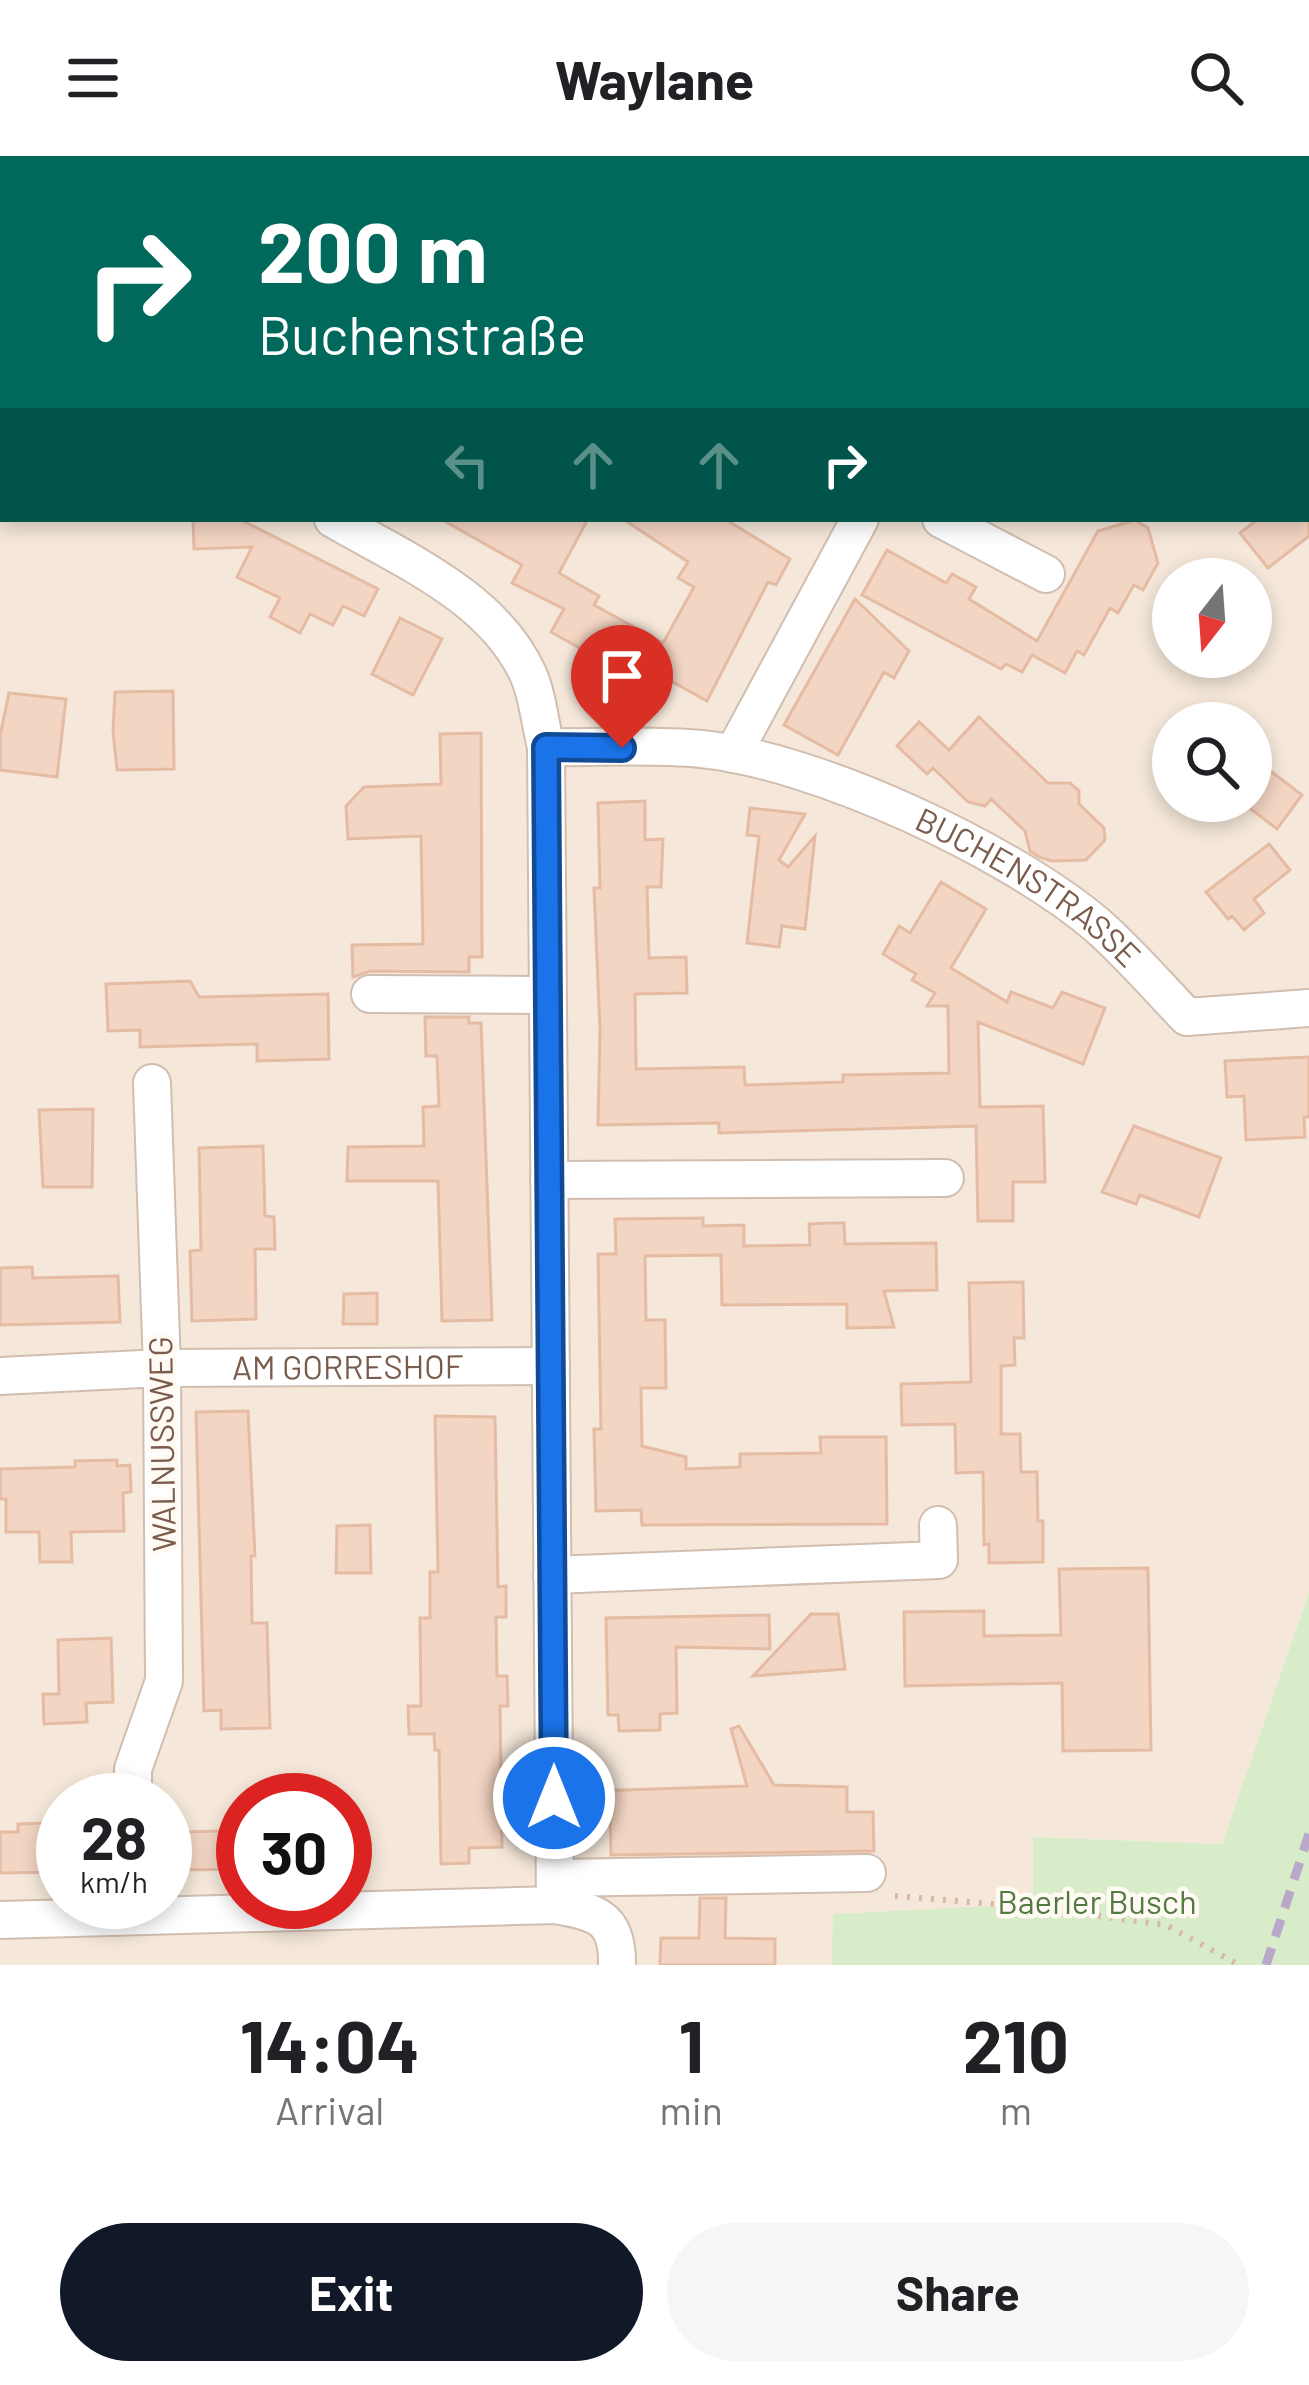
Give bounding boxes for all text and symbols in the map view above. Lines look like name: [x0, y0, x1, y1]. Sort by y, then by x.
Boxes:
icon: menu: [60, 45, 126, 111]
icon: search: [1183, 45, 1249, 111]
text: Waylane: [555, 46, 754, 111]
text: 200 m: [258, 199, 488, 300]
icon: right: [60, 204, 216, 360]
text: Buchenstraße: [258, 301, 586, 366]
icon: left: [434, 432, 500, 498]
icon: ahead: [560, 432, 626, 498]
icon: ahead: [686, 432, 752, 498]
icon: right: [812, 432, 878, 498]
north arrow: [1152, 558, 1272, 678]
map controls: [1152, 558, 1272, 822]
pin: [571, 625, 673, 748]
icon: arrive: [589, 643, 655, 709]
button: search: [1152, 702, 1272, 822]
street label: BUCHENSTRASSE: [910, 798, 1149, 974]
street label: WALNUSSWEG: [139, 1336, 183, 1552]
street label: AM GORRESHOF: [232, 1345, 464, 1387]
position arrow: [491, 1735, 617, 1861]
speed limit sign: 30: [216, 1773, 372, 1929]
text: 28: [81, 1800, 147, 1872]
text: km/h: [80, 1863, 148, 1899]
park label: Baerler Busch: [997, 1881, 1197, 1921]
text: 14:04: [240, 2001, 420, 2087]
text: 1: [678, 2001, 704, 2087]
text: 210: [963, 2001, 1069, 2087]
text: Arrival: [275, 2086, 384, 2133]
text: min: [660, 2086, 723, 2133]
text: m: [1000, 2086, 1032, 2133]
button: Exit: [60, 2223, 643, 2361]
button: Share: [667, 2223, 1249, 2361]

